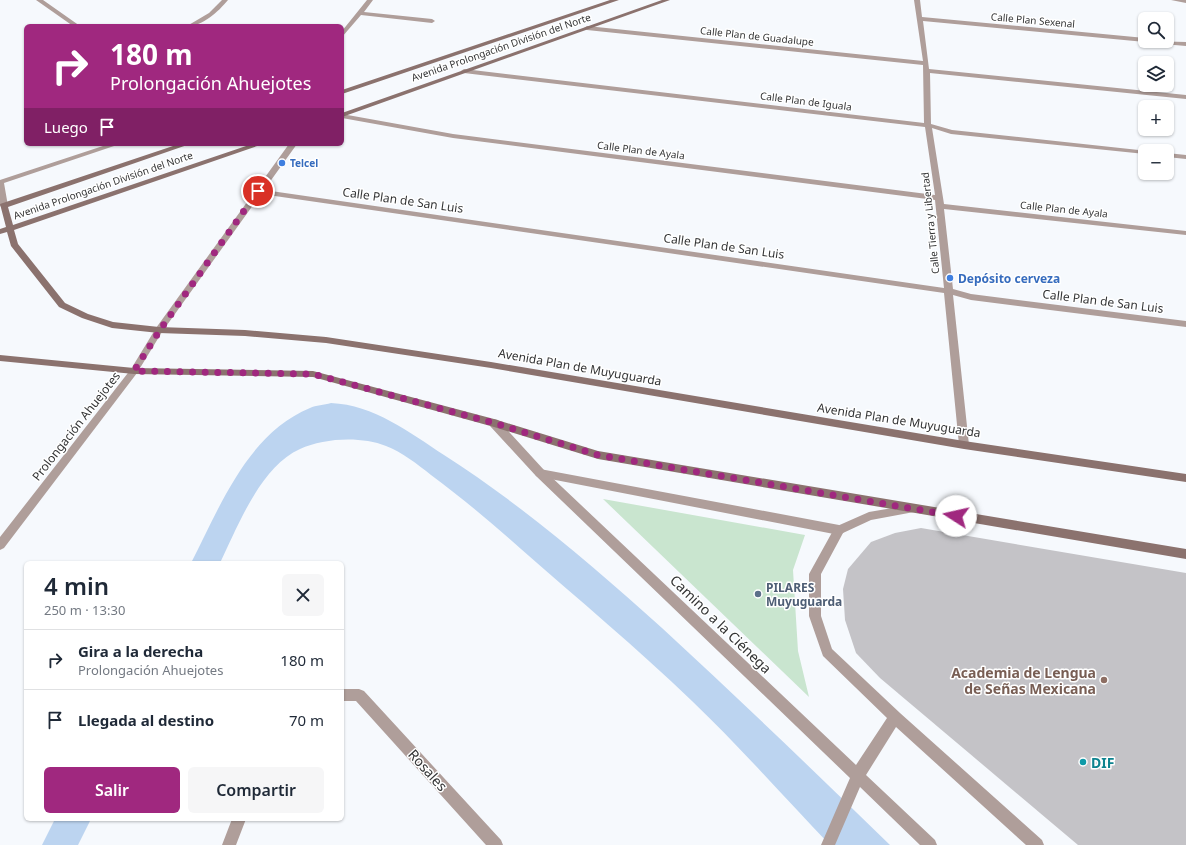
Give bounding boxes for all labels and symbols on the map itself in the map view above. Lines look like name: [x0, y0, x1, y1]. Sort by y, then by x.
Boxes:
street label: Calle Plan Sexenal: [990, 9, 1076, 31]
street label: Avenida Prolongación División del Norte: [409, 10, 593, 84]
street label: Calle Plan de Guadalupe: [700, 23, 815, 49]
street label: Calle Plan de Iguala: [759, 88, 853, 114]
street label: Calle Plan de Ayala: [596, 138, 686, 162]
street label: Avenida Prolongación División del Norte: [11, 148, 195, 222]
place label: Telcel: [290, 156, 318, 170]
marker: Telcel: [277, 158, 287, 168]
street label: Calle Tierra y Libertad: [918, 171, 942, 275]
pin: [241, 174, 275, 208]
street label: Calle Plan de San Luis: [342, 183, 465, 217]
street label: Calle Plan de Ayala: [1019, 197, 1109, 221]
street label: Calle Plan de San Luis: [663, 229, 786, 263]
place label: Depósito cerveza: [958, 270, 1060, 287]
marker: Depósito cerveza: [945, 273, 955, 283]
street label: Calle Plan de San Luis: [1042, 285, 1165, 317]
street label: Avenida Plan de Muyuguarda: [497, 344, 663, 390]
street label: Prolongación Ahuejotes: [28, 368, 124, 484]
street label: Avenida Plan de Muyuguarda: [816, 399, 982, 441]
position arrow: [935, 495, 977, 537]
street label: Camino a la Ciénega: [666, 571, 776, 677]
place label: PILARES Muyuguarda: [766, 579, 842, 610]
marker: PILARES Muyuguarda: [753, 589, 763, 599]
place label: Academia de Lengua de Señas Mexicana: [951, 663, 1096, 698]
marker: Academia de Lengua de Señas Mexicana: [1099, 675, 1109, 685]
street label: Rosales: [404, 745, 452, 795]
place label: DIF: [1091, 753, 1114, 772]
marker: DIF: [1078, 757, 1088, 767]

